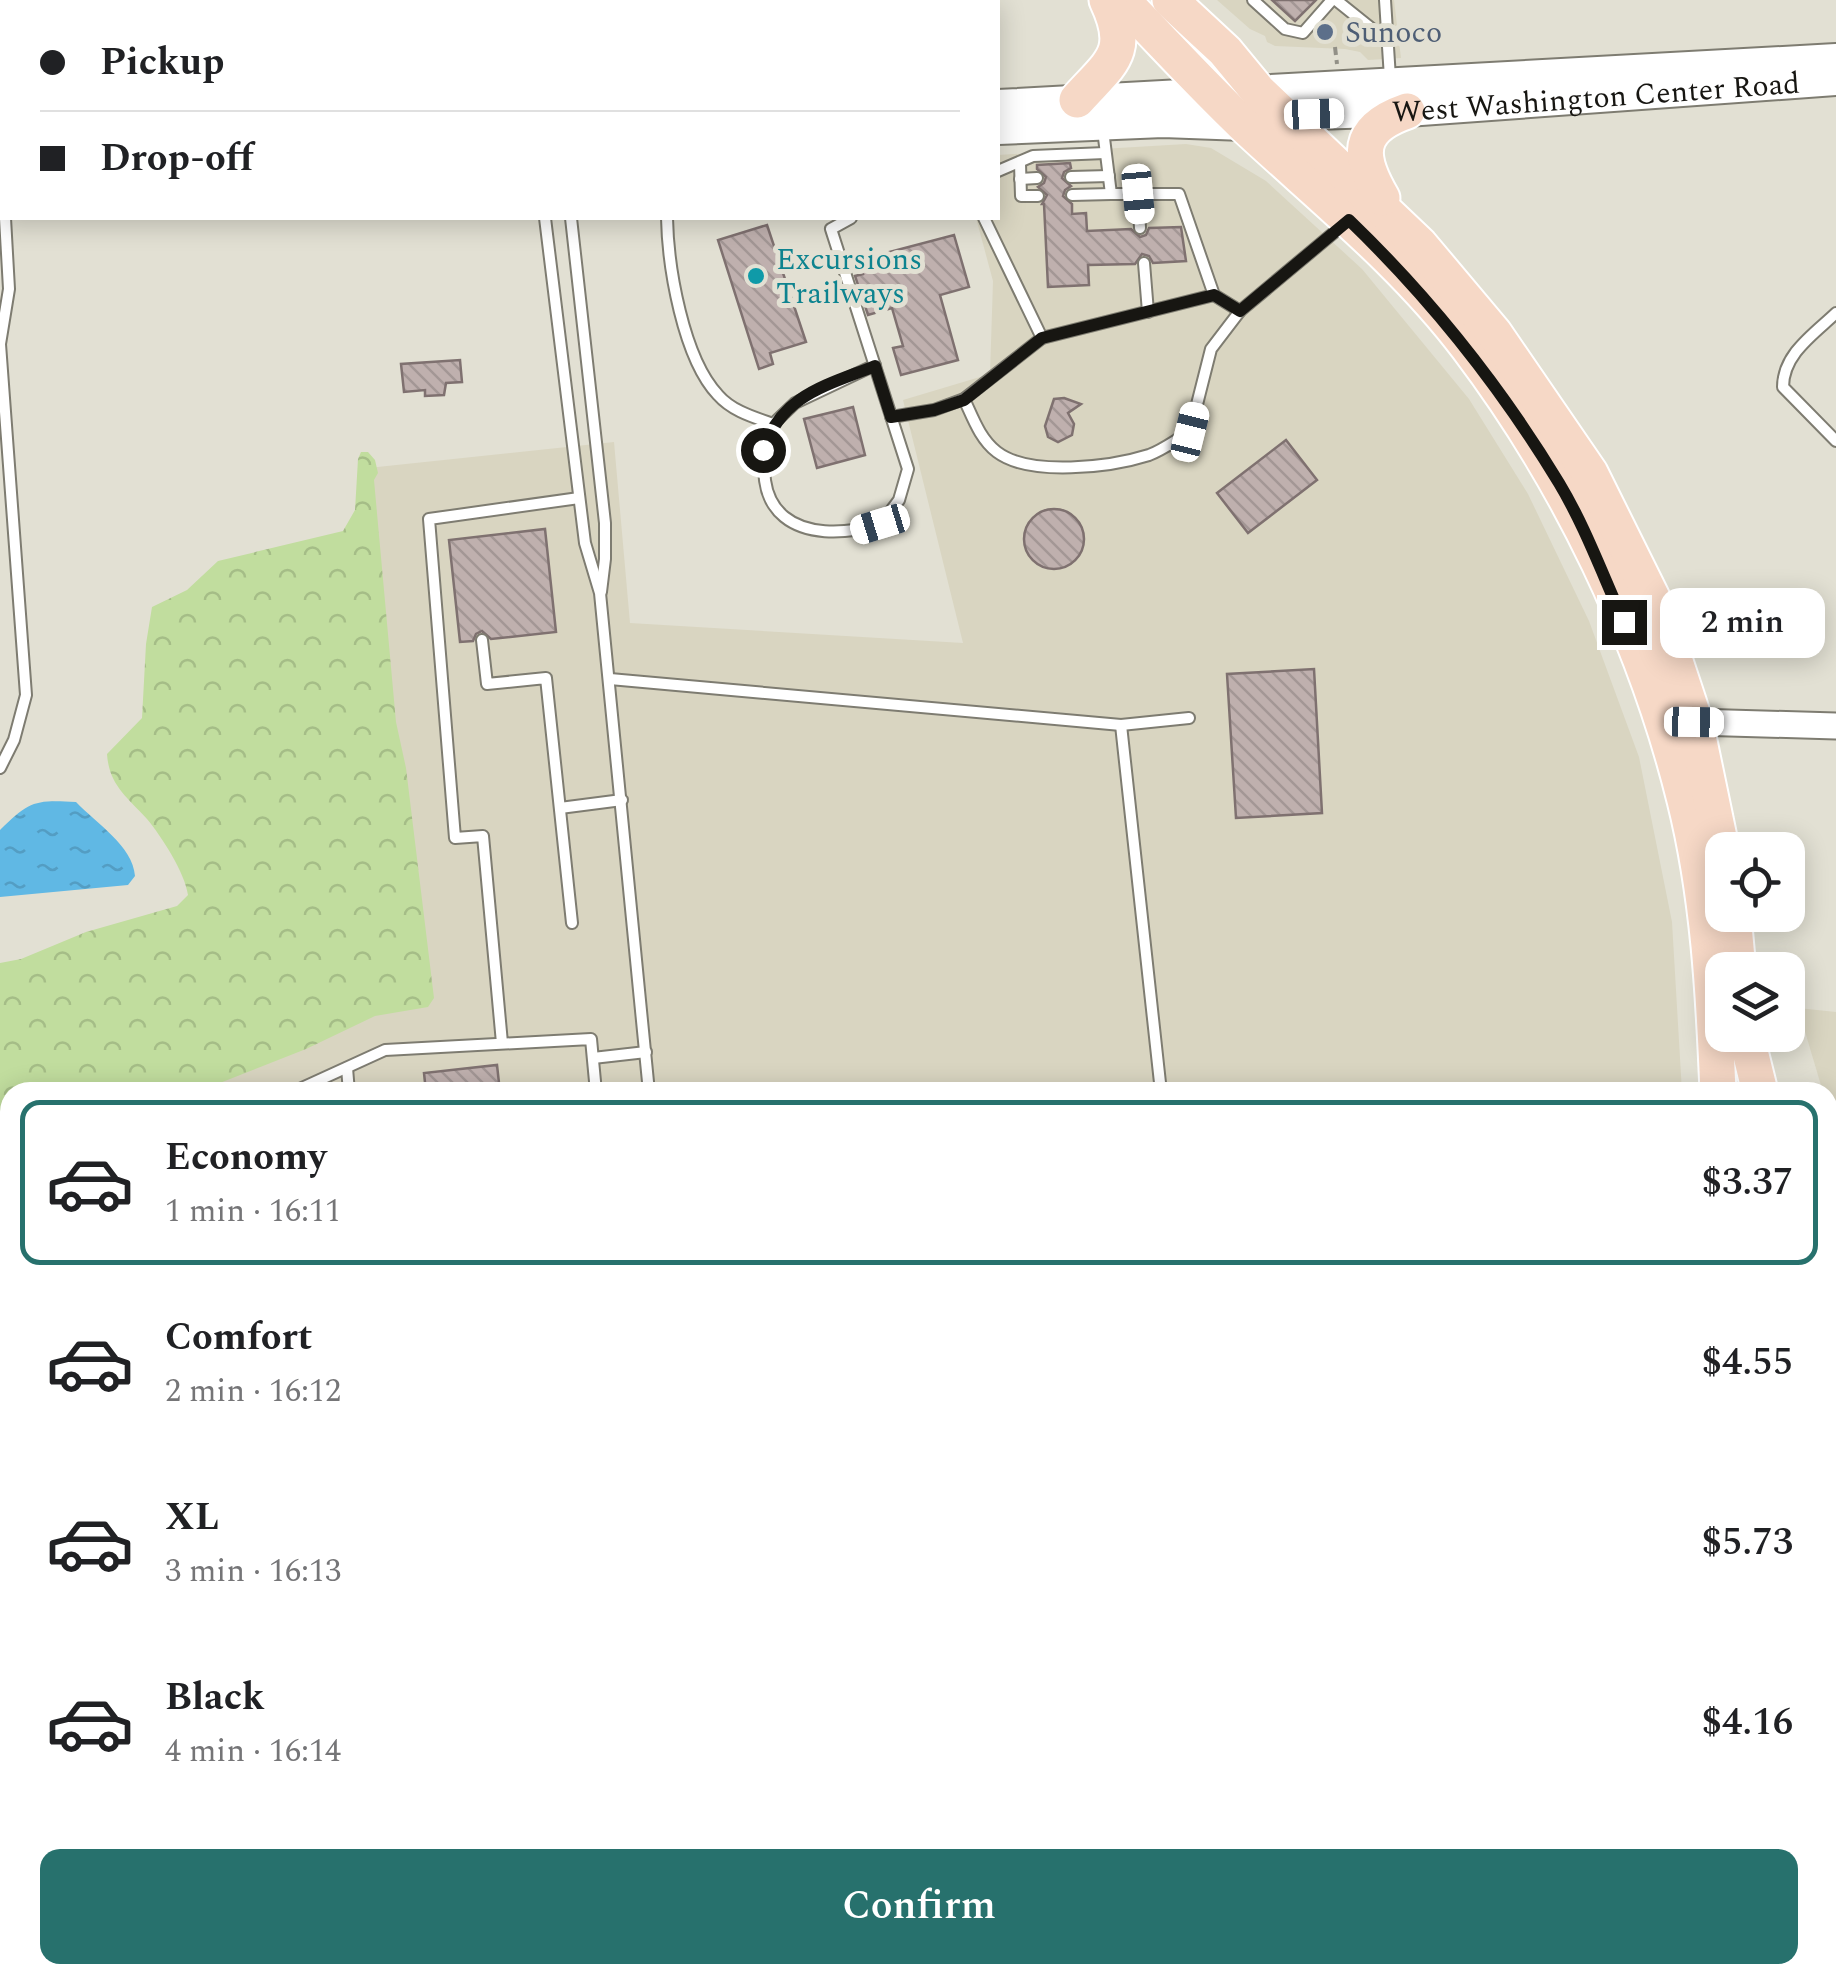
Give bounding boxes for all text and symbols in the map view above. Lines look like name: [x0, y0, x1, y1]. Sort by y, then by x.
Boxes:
place label: Sunoco: [1345, 10, 1442, 56]
marker: Sunoco: [1314, 21, 1336, 43]
text: Pickup: [100, 34, 224, 92]
street label: West Washington Center Road: [1391, 61, 1802, 135]
car: [1283, 98, 1345, 130]
text: Drop-off: [100, 130, 254, 188]
car: [1120, 163, 1156, 225]
place label: Excursions Trailways: [776, 237, 922, 317]
marker: Excursions Trailways: [745, 265, 767, 287]
car: [1168, 399, 1212, 465]
route start: [741, 428, 786, 473]
car: [847, 501, 913, 547]
callout: 2 min: [1659, 587, 1824, 657]
text: 2 min: [1701, 598, 1784, 647]
route end: [1602, 600, 1647, 645]
car: [1664, 706, 1724, 738]
map controls: [1705, 832, 1805, 1052]
button: locate: [1705, 832, 1805, 932]
button: layers: [1705, 952, 1805, 1052]
text: Economy: [165, 1129, 326, 1187]
icon: car: [45, 1138, 135, 1228]
text: $3.37: [1702, 1154, 1793, 1212]
text: 1 min · 16:11: [165, 1187, 341, 1236]
text: Comfort: [165, 1309, 312, 1367]
icon: car: [45, 1318, 135, 1408]
text: $4.55: [1702, 1334, 1793, 1392]
text: 2 min · 16:12: [165, 1367, 341, 1416]
text: XL: [165, 1489, 219, 1547]
icon: car: [45, 1498, 135, 1588]
text: $5.73: [1702, 1514, 1793, 1572]
text: 3 min · 16:13: [165, 1547, 341, 1596]
text: Black: [165, 1669, 265, 1727]
icon: car: [45, 1678, 135, 1768]
text: $4.16: [1702, 1694, 1793, 1752]
text: 4 min · 16:14: [165, 1727, 341, 1776]
button: Confirm: [40, 1849, 1798, 1964]

